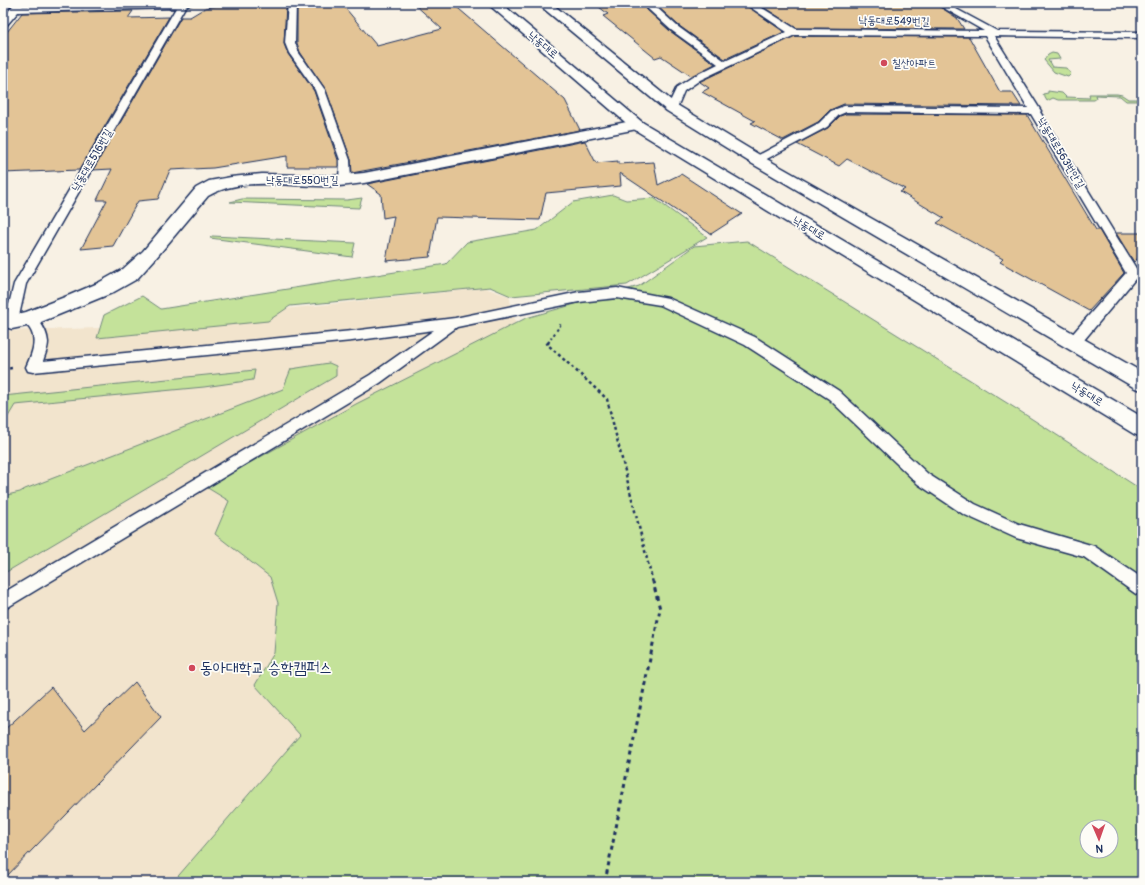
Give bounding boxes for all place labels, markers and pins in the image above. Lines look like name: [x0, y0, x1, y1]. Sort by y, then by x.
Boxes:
place label: 칠산아파트: [892, 57, 936, 70]
marker: 칠산아파트: [879, 58, 889, 68]
place label: 동아대학교 승학캠퍼스: [200, 658, 332, 678]
marker: 동아대학교 승학캠퍼스: [187, 663, 197, 673]

